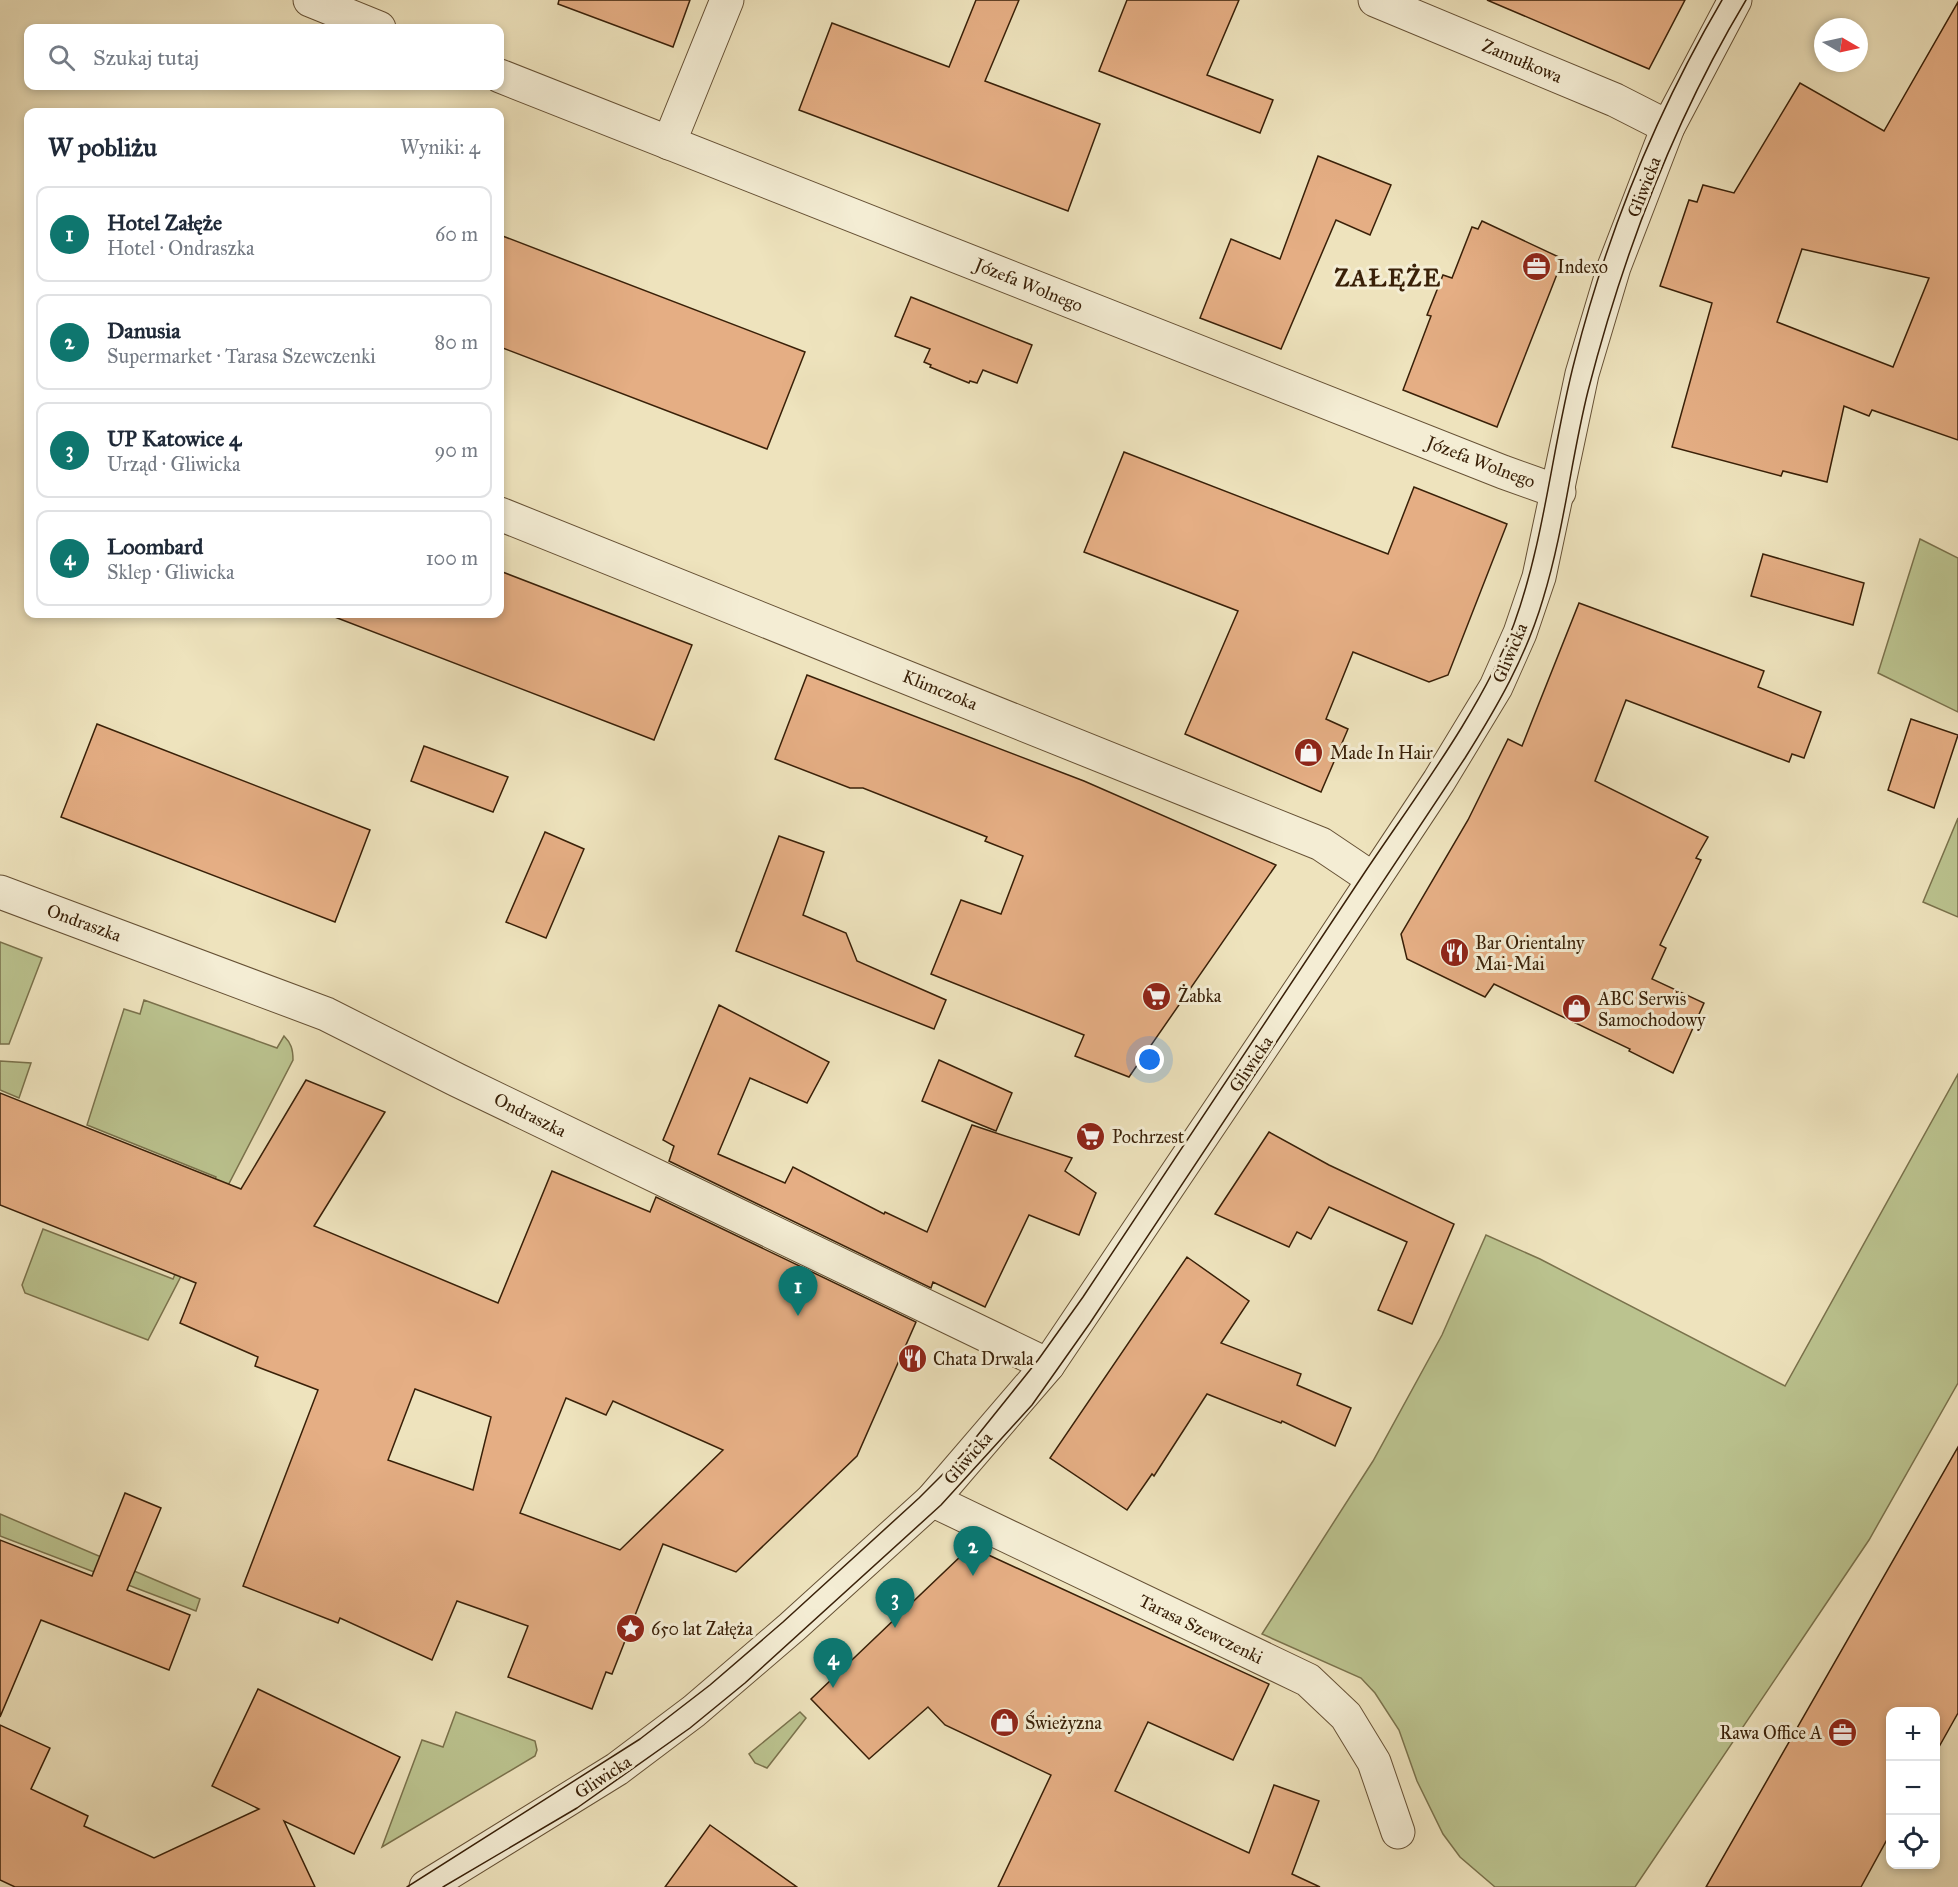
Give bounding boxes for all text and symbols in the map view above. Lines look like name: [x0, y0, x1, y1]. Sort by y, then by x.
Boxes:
north arrow: [1814, 18, 1868, 72]
search box: [24, 24, 504, 90]
street label: Zamułkowa: [1479, 34, 1566, 88]
icon: search: [45, 41, 78, 74]
text: Szukaj tutaj: [93, 44, 199, 71]
text: W pobliżu: [48, 131, 157, 163]
text: Wyniki: 4: [400, 135, 480, 159]
street label: Gliwicka: [1622, 153, 1666, 220]
text: Hotel Załęże: [107, 209, 222, 236]
text: 1: [66, 222, 73, 246]
text: 60 m: [435, 222, 478, 246]
text: Hotel · Ondraszka: [107, 236, 254, 260]
office icon: Indexo: [1520, 251, 1552, 283]
street label: Józefa Wolnego: [969, 253, 1086, 318]
place label: Indexo: [1557, 256, 1608, 278]
district label: ZAŁĘŻE: [1334, 263, 1442, 293]
text: Danusia: [107, 317, 181, 344]
text: 2: [65, 330, 74, 354]
text: 80 m: [435, 330, 478, 354]
text: Supermarket · Tarasa Szewczenki: [107, 344, 376, 368]
text: UP Katowice 4: [107, 425, 241, 452]
street label: Józefa Wolnego: [1421, 430, 1538, 494]
text: 3: [66, 438, 74, 462]
text: 90 m: [435, 438, 478, 462]
text: Urząd · Gliwicka: [107, 452, 241, 476]
text: Loombard: [107, 533, 203, 560]
text: 4: [64, 546, 75, 570]
text: 100 m: [426, 546, 478, 570]
text: Sklep · Gliwicka: [107, 560, 234, 584]
street label: Gliwicka: [1488, 619, 1533, 686]
street label: Klimczoka: [899, 665, 981, 715]
shop icon: Made In Hair: [1293, 737, 1325, 769]
place label: Made In Hair: [1330, 742, 1433, 764]
street label: Ondraszka: [44, 899, 125, 947]
place label: Bar Orientalny Mai-Mai: [1475, 932, 1585, 975]
restaurant icon: Bar Orientalny Mai-Mai: [1438, 937, 1470, 969]
supermarket icon: Żabka: [1141, 980, 1173, 1012]
place label: Żabka: [1178, 984, 1222, 1007]
place label: ABC Serwis Samochodowy: [1597, 988, 1706, 1031]
shop icon: ABC Serwis Samochodowy: [1561, 993, 1593, 1025]
street label: Gliwicka: [1224, 1031, 1278, 1096]
your location: [1135, 1045, 1164, 1074]
street label: Ondraszka: [490, 1088, 570, 1142]
supermarket icon: Pochrzest: [1075, 1121, 1107, 1153]
place label: Pochrzest: [1112, 1126, 1185, 1148]
pin: 1: [778, 1266, 818, 1316]
restaurant icon: Chata Drwala: [896, 1343, 928, 1375]
place label: Chata Drwala: [933, 1348, 1034, 1370]
street label: Gliwicka: [939, 1427, 997, 1489]
pin: 2: [954, 1526, 992, 1576]
pin: 3: [876, 1578, 914, 1628]
street label: Tarasa Szewczenki: [1135, 1589, 1267, 1669]
place icon: 650 lat Załęża: [614, 1613, 646, 1645]
place label: 650 lat Załęża: [651, 1618, 753, 1640]
pin: 4: [814, 1638, 852, 1688]
shop icon: Świeżyzna: [988, 1707, 1020, 1739]
map controls: [1886, 1707, 1940, 1869]
button: +: [1886, 1707, 1940, 1761]
place label: Świeżyzna: [1025, 1710, 1102, 1734]
office icon: Rawa Office A: [1827, 1717, 1859, 1749]
place label: Rawa Office A: [1720, 1722, 1822, 1744]
street label: Gliwicka: [571, 1750, 636, 1803]
button: −: [1886, 1761, 1940, 1815]
button: locate: [1886, 1815, 1940, 1869]

